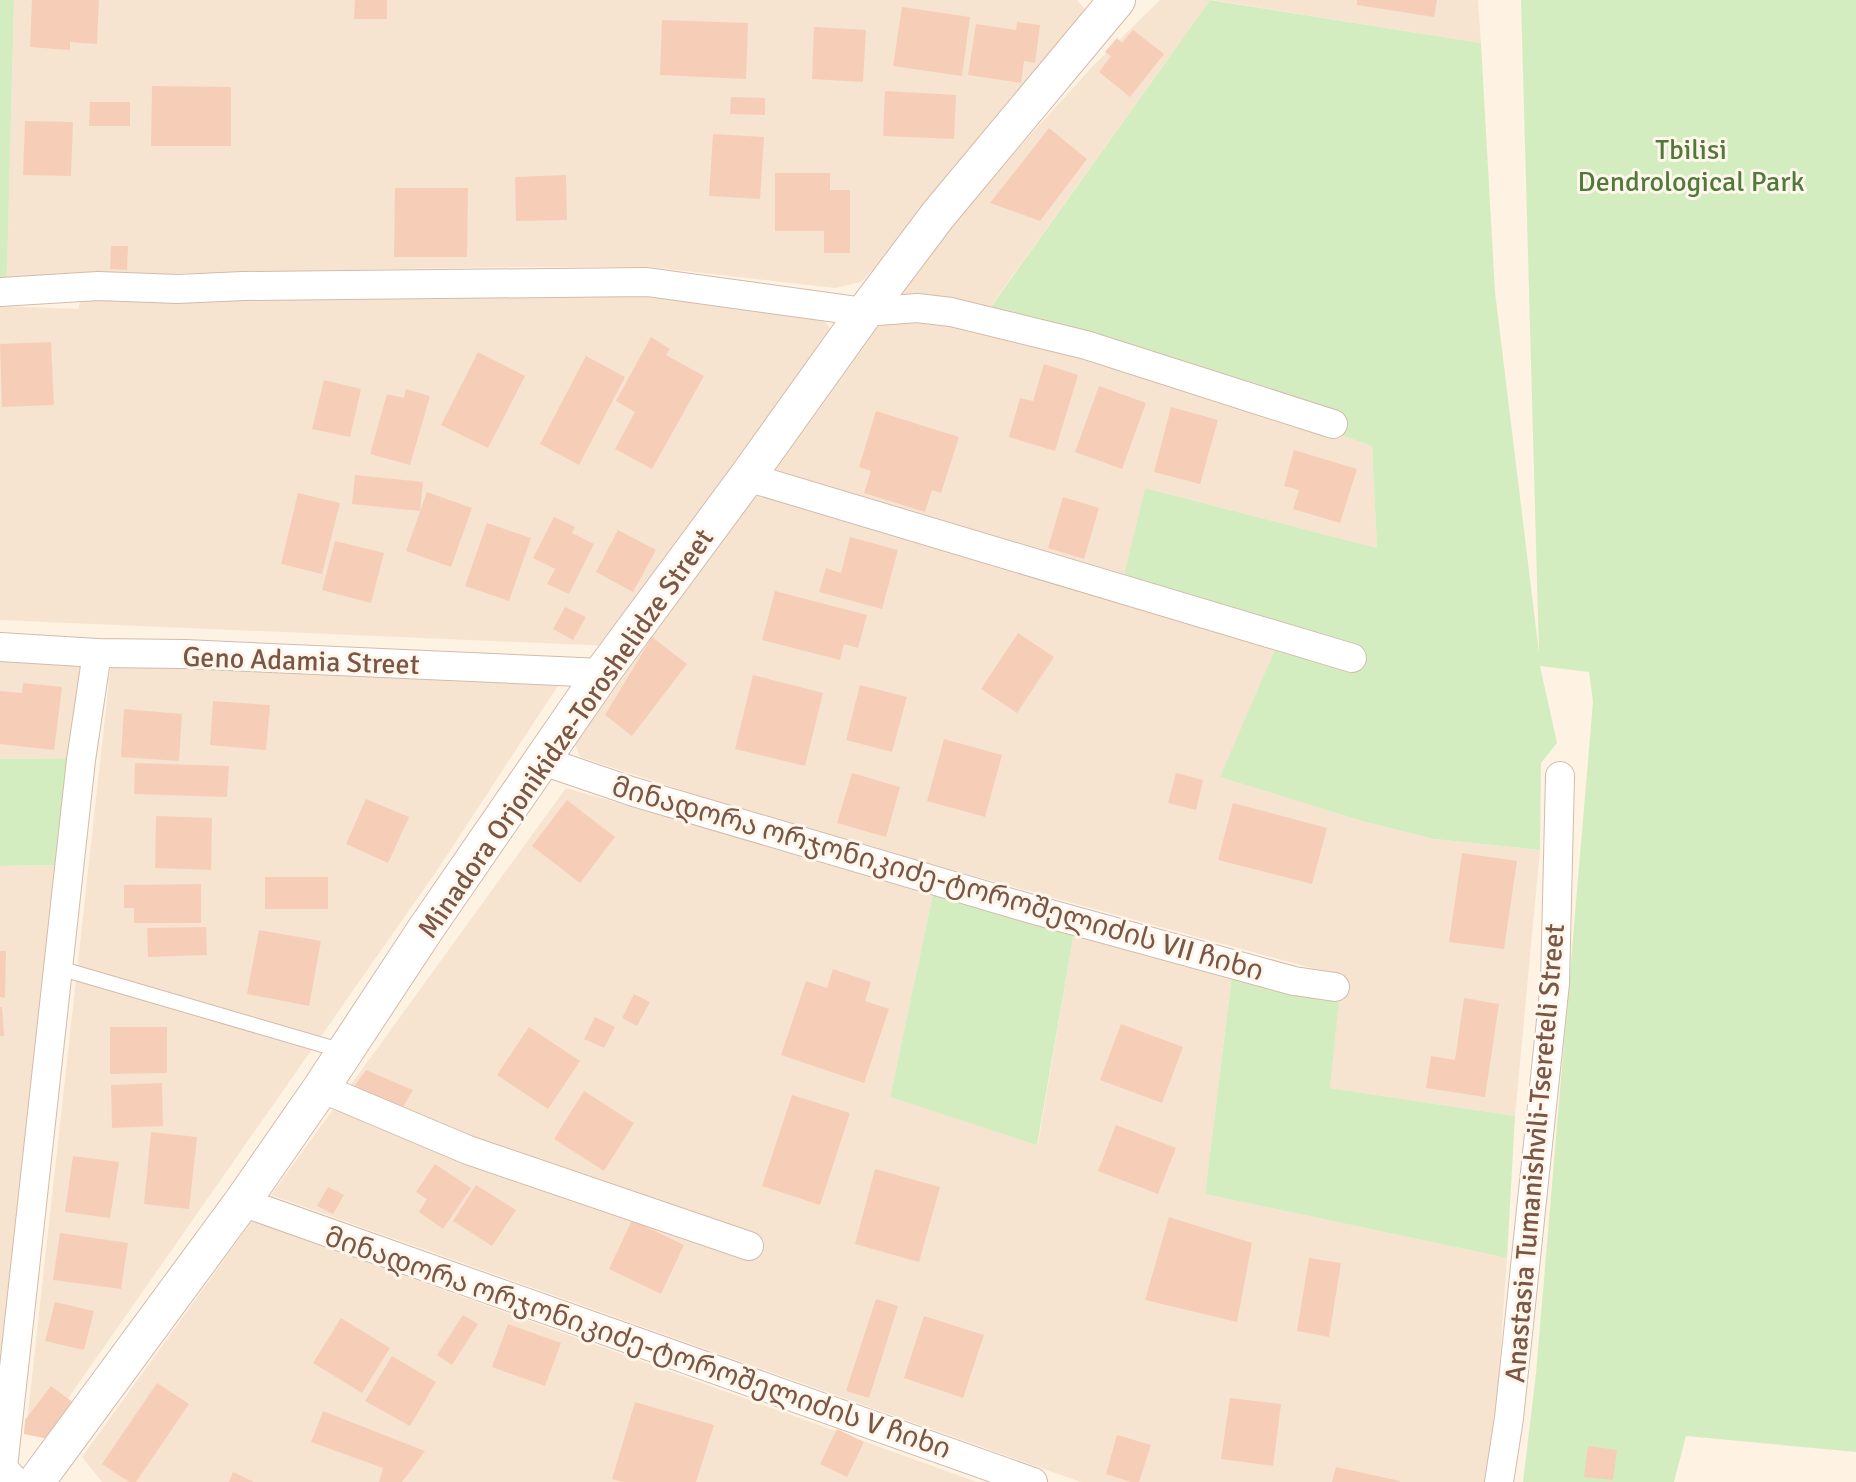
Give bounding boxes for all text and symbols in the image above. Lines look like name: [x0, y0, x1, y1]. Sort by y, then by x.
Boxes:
park label: Tbilisi Dendrological Park: [1578, 133, 1804, 199]
street label: Minadora Orjonikidze-Toroshelidze Street: [411, 522, 721, 945]
street label: Geno Adamia Street: [182, 640, 420, 682]
street label: მინადორა ორჯონიკიძე-ტოროშელიძის VII ჩიხი: [608, 769, 1267, 988]
street label: Anastasia Tumanishvili-Tsereteli Street: [1498, 922, 1572, 1384]
street label: მინადორა ორჯონიკიძე-ტოროშელიძის V ჩიხი: [320, 1219, 955, 1466]

